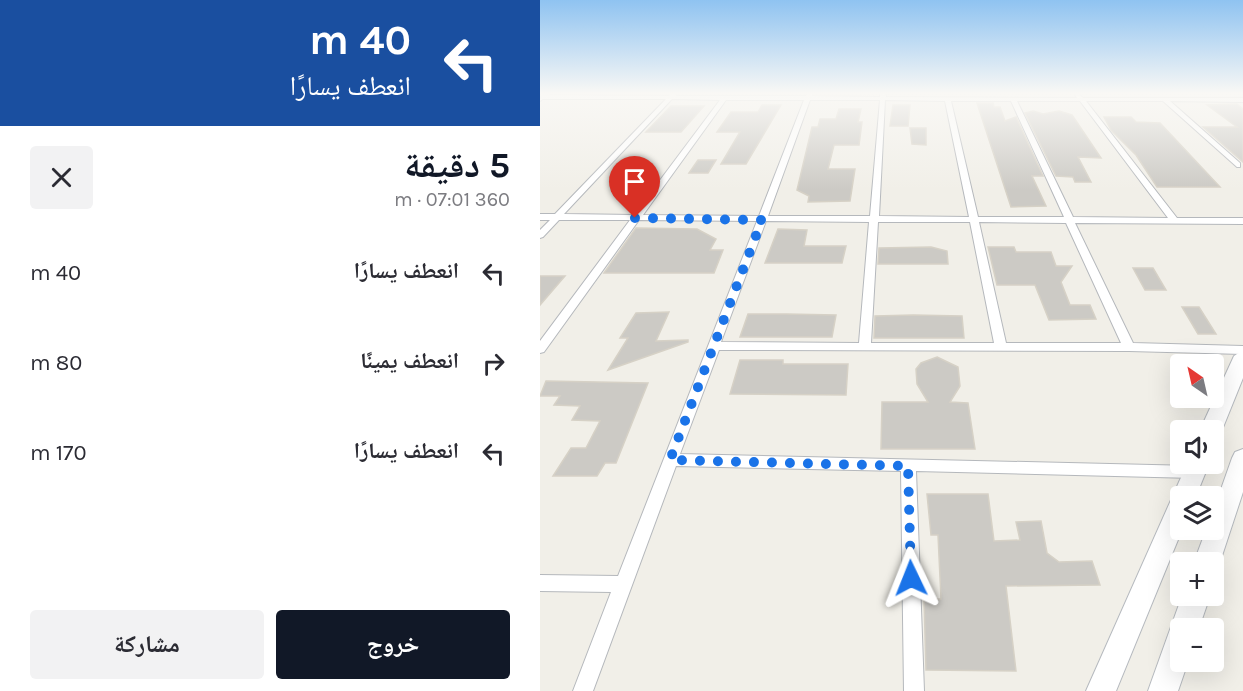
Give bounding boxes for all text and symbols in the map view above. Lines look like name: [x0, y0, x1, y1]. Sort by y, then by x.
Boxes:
text: 40 m: [309, 15, 411, 65]
icon: left: [432, 24, 510, 102]
text: انعطف يسارًا: [290, 70, 411, 102]
text: 5 دقيقة: [404, 144, 510, 186]
button: close: [30, 146, 93, 209]
pin: [609, 156, 660, 218]
icon: arrive: [618, 165, 651, 198]
text: 360 m · 07:01: [394, 188, 510, 211]
icon: left: [477, 257, 510, 290]
text: انعطف يسارًا: [354, 258, 459, 284]
text: 40 m: [30, 260, 81, 286]
icon: right: [477, 347, 510, 380]
text: انعطف يمينًا: [360, 348, 459, 374]
text: 80 m: [30, 350, 82, 376]
north arrow: [1170, 354, 1224, 408]
map controls: [1170, 354, 1224, 672]
button: sound: [1170, 420, 1224, 474]
icon: left: [477, 437, 510, 470]
text: انعطف يسارًا: [354, 438, 459, 464]
text: 170 m: [30, 440, 87, 466]
button: layers: [1170, 486, 1224, 540]
position arrow: [879, 546, 943, 610]
button: +: [1170, 552, 1224, 606]
button: مشاركة: [30, 610, 264, 679]
button: خروج: [276, 610, 510, 679]
button: −: [1170, 618, 1224, 672]

